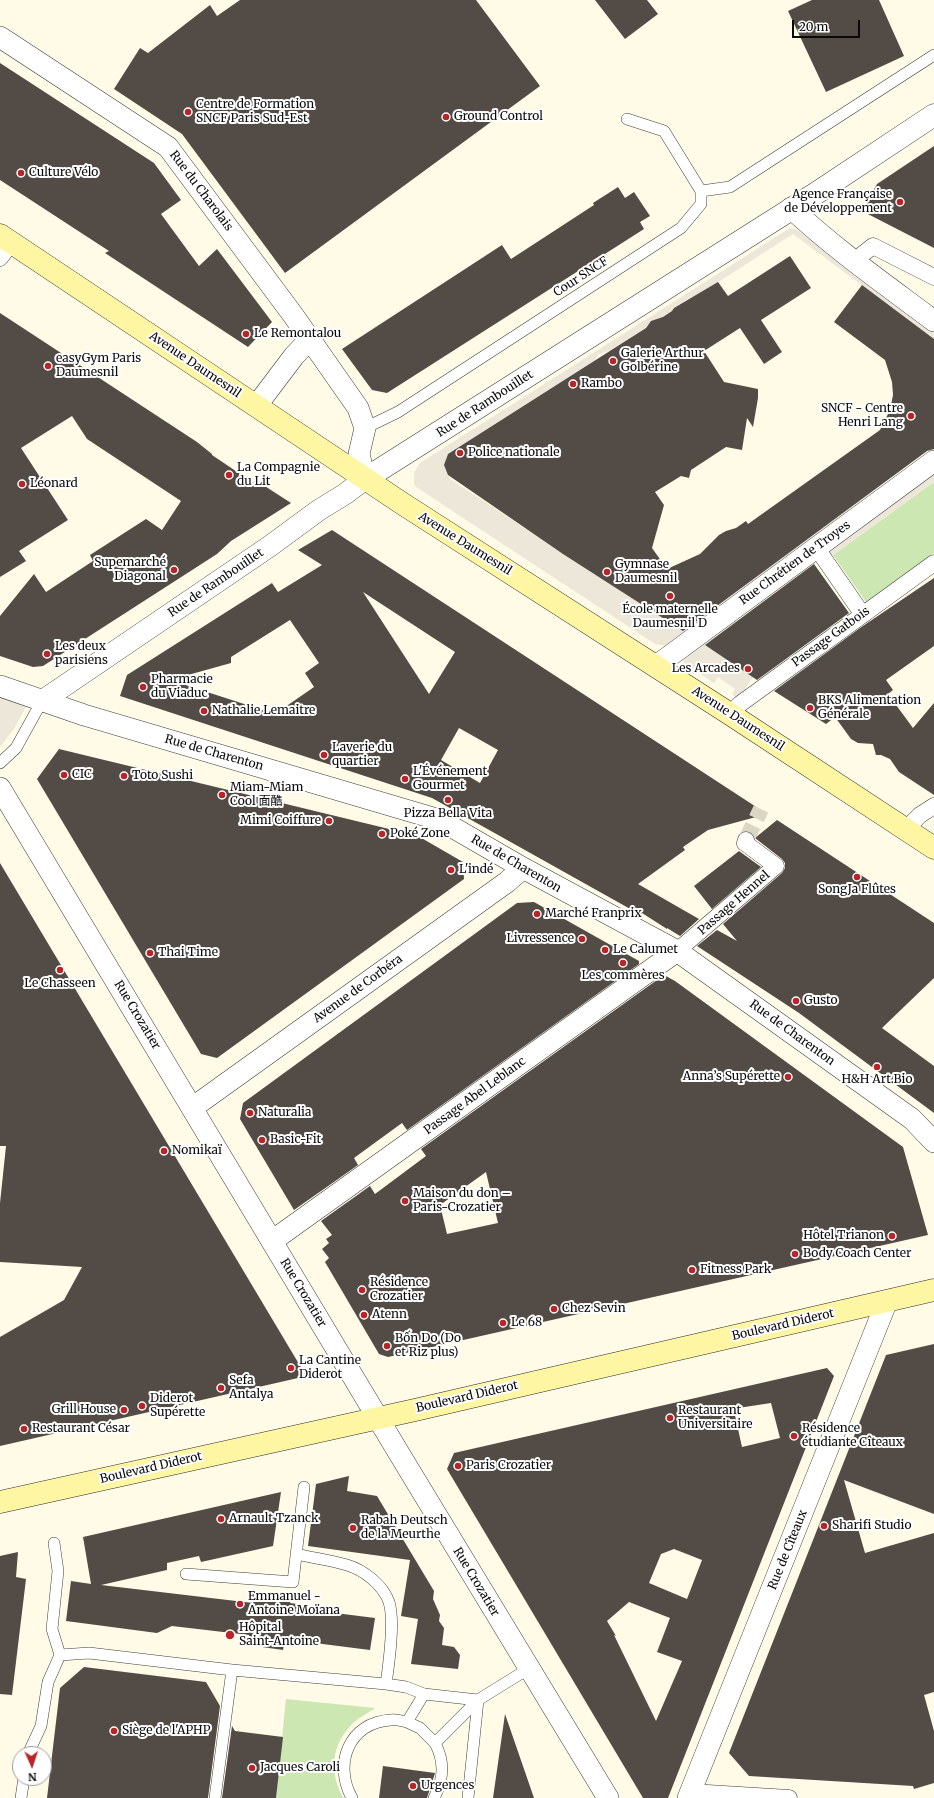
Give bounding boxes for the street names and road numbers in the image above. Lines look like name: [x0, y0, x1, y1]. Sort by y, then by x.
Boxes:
street label: Rue du Charolais: [166, 148, 236, 234]
street label: Cour SNCF: [551, 254, 611, 300]
street label: Avenue Daumesnil: [146, 329, 244, 401]
street label: Rue de Rambouillet: [434, 367, 536, 441]
street label: Avenue Daumesnil: [416, 509, 514, 579]
street label: Rue Chrétien de Troyes: [737, 518, 853, 608]
street label: Rue de Rambouillet: [166, 546, 266, 620]
street label: Passage Gatbois: [789, 604, 873, 670]
street label: Avenue Daumesnil: [689, 684, 787, 754]
street label: Rue de Charenton: [163, 732, 265, 774]
street label: Rue de Charenton: [468, 832, 564, 896]
street label: Passage Hennel: [695, 868, 773, 938]
street label: Avenue de Corbéra: [311, 952, 405, 1026]
street label: Rue Crozatier: [111, 978, 163, 1052]
street label: Rue de Charenton: [747, 997, 837, 1069]
street label: Passage Abel Leblanc: [421, 1054, 529, 1138]
street label: Rue Crozatier: [277, 1256, 329, 1330]
street label: Boulevard Diderot: [731, 1306, 835, 1344]
street label: Boulevard Diderot: [415, 1378, 519, 1416]
street label: Boulevard Diderot: [99, 1449, 203, 1487]
street label: Rue de Cîteaux: [765, 1508, 811, 1592]
street label: Rue Crozatier: [450, 1545, 502, 1619]

